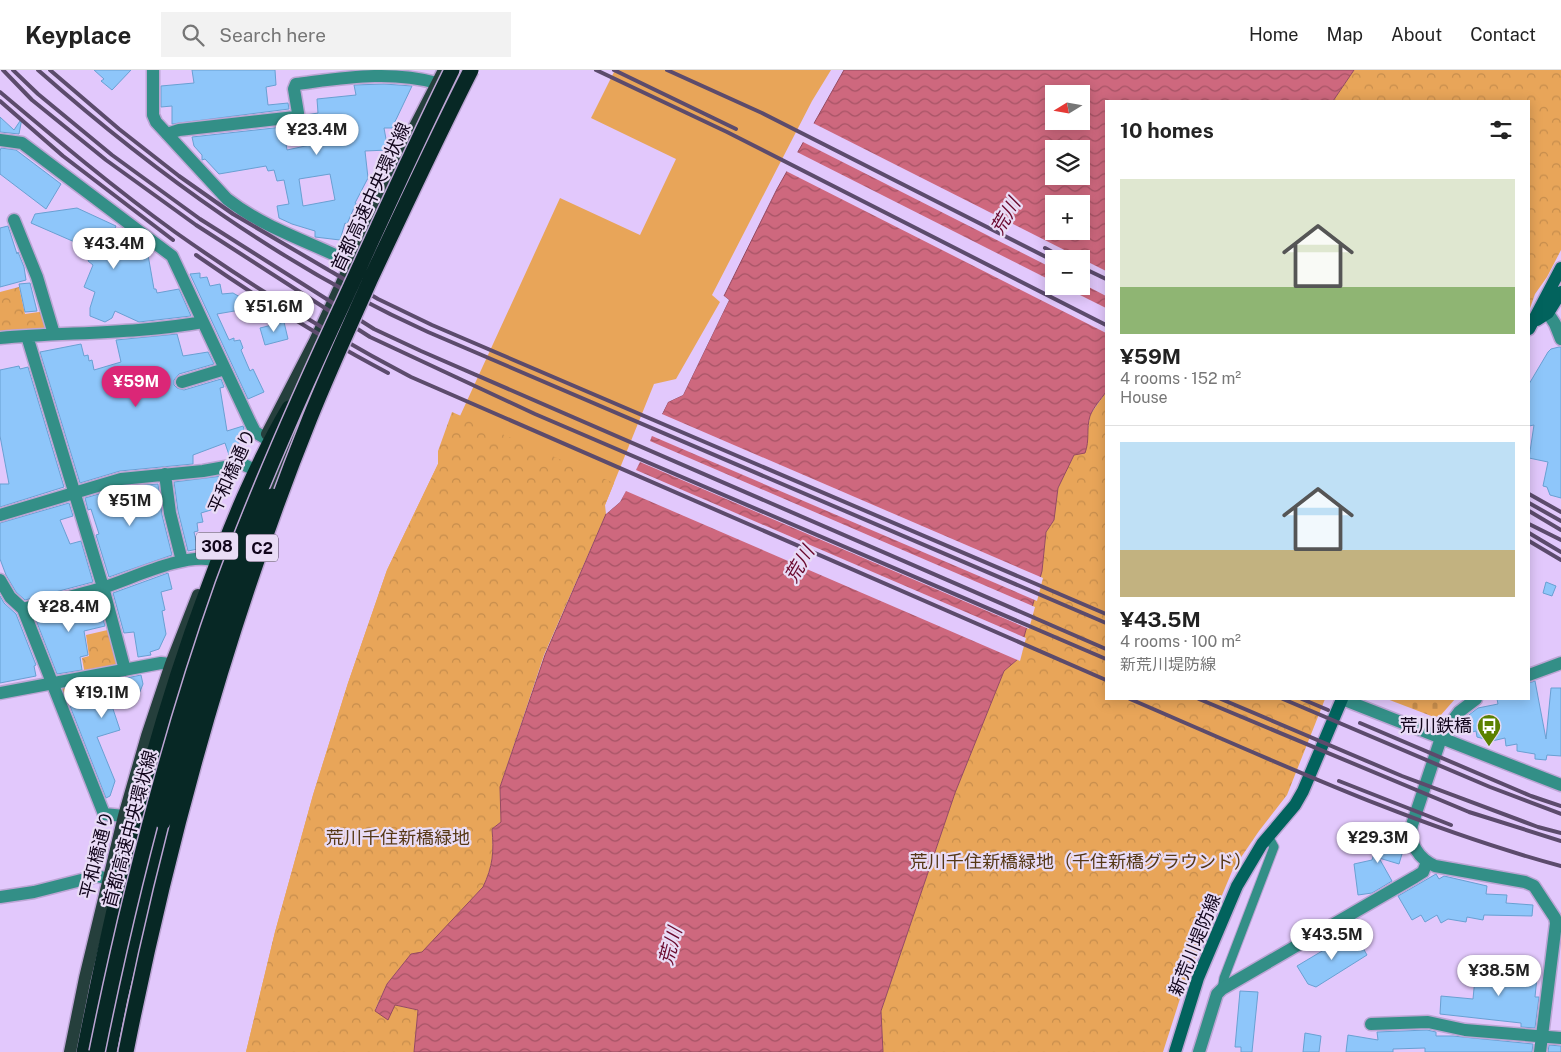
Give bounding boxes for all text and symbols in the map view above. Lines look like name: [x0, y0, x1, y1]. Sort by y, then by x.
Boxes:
search box: [161, 12, 511, 57]
text: Keyplace: [25, 21, 131, 49]
icon: search: [179, 21, 207, 49]
text: Search here: [219, 24, 326, 46]
text: Home: [1249, 24, 1299, 45]
text: Map: [1327, 24, 1363, 45]
text: About: [1391, 24, 1442, 45]
text: Contact: [1470, 24, 1536, 45]
north arrow: [1045, 85, 1090, 130]
map controls: [1045, 85, 1090, 295]
pin: ¥23.4M: [276, 114, 358, 156]
icon: filters: [1487, 116, 1515, 144]
text: 10 homes: [1120, 118, 1214, 143]
street label: 首都高速中央環状線: [327, 119, 414, 275]
text: ¥23.4M: [287, 120, 347, 139]
button: layers: [1045, 140, 1090, 185]
water label: 荒川: [986, 192, 1025, 238]
button: +: [1045, 195, 1090, 240]
icon: home: [1273, 211, 1363, 301]
pin: ¥43.4M: [73, 228, 155, 270]
text: ¥43.4M: [83, 234, 145, 253]
button: −: [1045, 250, 1090, 295]
pin: ¥51.6M: [233, 290, 315, 333]
text: ¥51.6M: [245, 297, 303, 316]
text: ¥59M: [1120, 344, 1181, 369]
pin: ¥59M: [106, 366, 166, 408]
text: 4 rooms · 152 m²: [1120, 369, 1241, 388]
text: ¥59M: [113, 372, 159, 391]
text: House: [1120, 388, 1168, 407]
street label: 平和橋通り: [204, 425, 259, 516]
icon: home: [1273, 474, 1363, 564]
pin: ¥51M: [100, 484, 160, 527]
text: ¥51M: [109, 491, 151, 510]
road number: 308: [196, 532, 238, 560]
road number: C2: [246, 534, 278, 562]
water label: 荒川: [780, 540, 819, 586]
pin: ¥28.4M: [28, 590, 110, 633]
text: ¥28.4M: [39, 597, 99, 616]
text: ¥43.5M: [1120, 607, 1201, 632]
text: 4 rooms · 100 m²: [1120, 632, 1241, 651]
text: 新荒川堤防線: [1120, 655, 1216, 674]
pin: ¥19.1M: [61, 676, 143, 719]
text: ¥19.1M: [75, 683, 129, 702]
bus stop icon: 荒川鉄橋: [1476, 713, 1502, 747]
place label: 荒川鉄橋: [1400, 715, 1472, 736]
street label: 首都高速中央環状線: [98, 748, 161, 910]
street label: 平和橋通り: [75, 809, 118, 901]
pin: ¥29.3M: [1337, 822, 1419, 864]
park label: 荒川千住新橋緑地: [326, 827, 470, 848]
text: ¥29.3M: [1348, 828, 1408, 847]
park label: 荒川千住新橋緑地（千住新橋グラウンド）: [910, 851, 1252, 872]
street label: 新荒川堤防線: [1165, 891, 1225, 999]
pin: ¥43.5M: [1291, 918, 1373, 961]
water label: 荒川: [654, 923, 686, 967]
text: ¥43.5M: [1301, 925, 1363, 944]
pin: ¥38.5M: [1458, 954, 1540, 997]
text: ¥38.5M: [1468, 961, 1530, 980]

